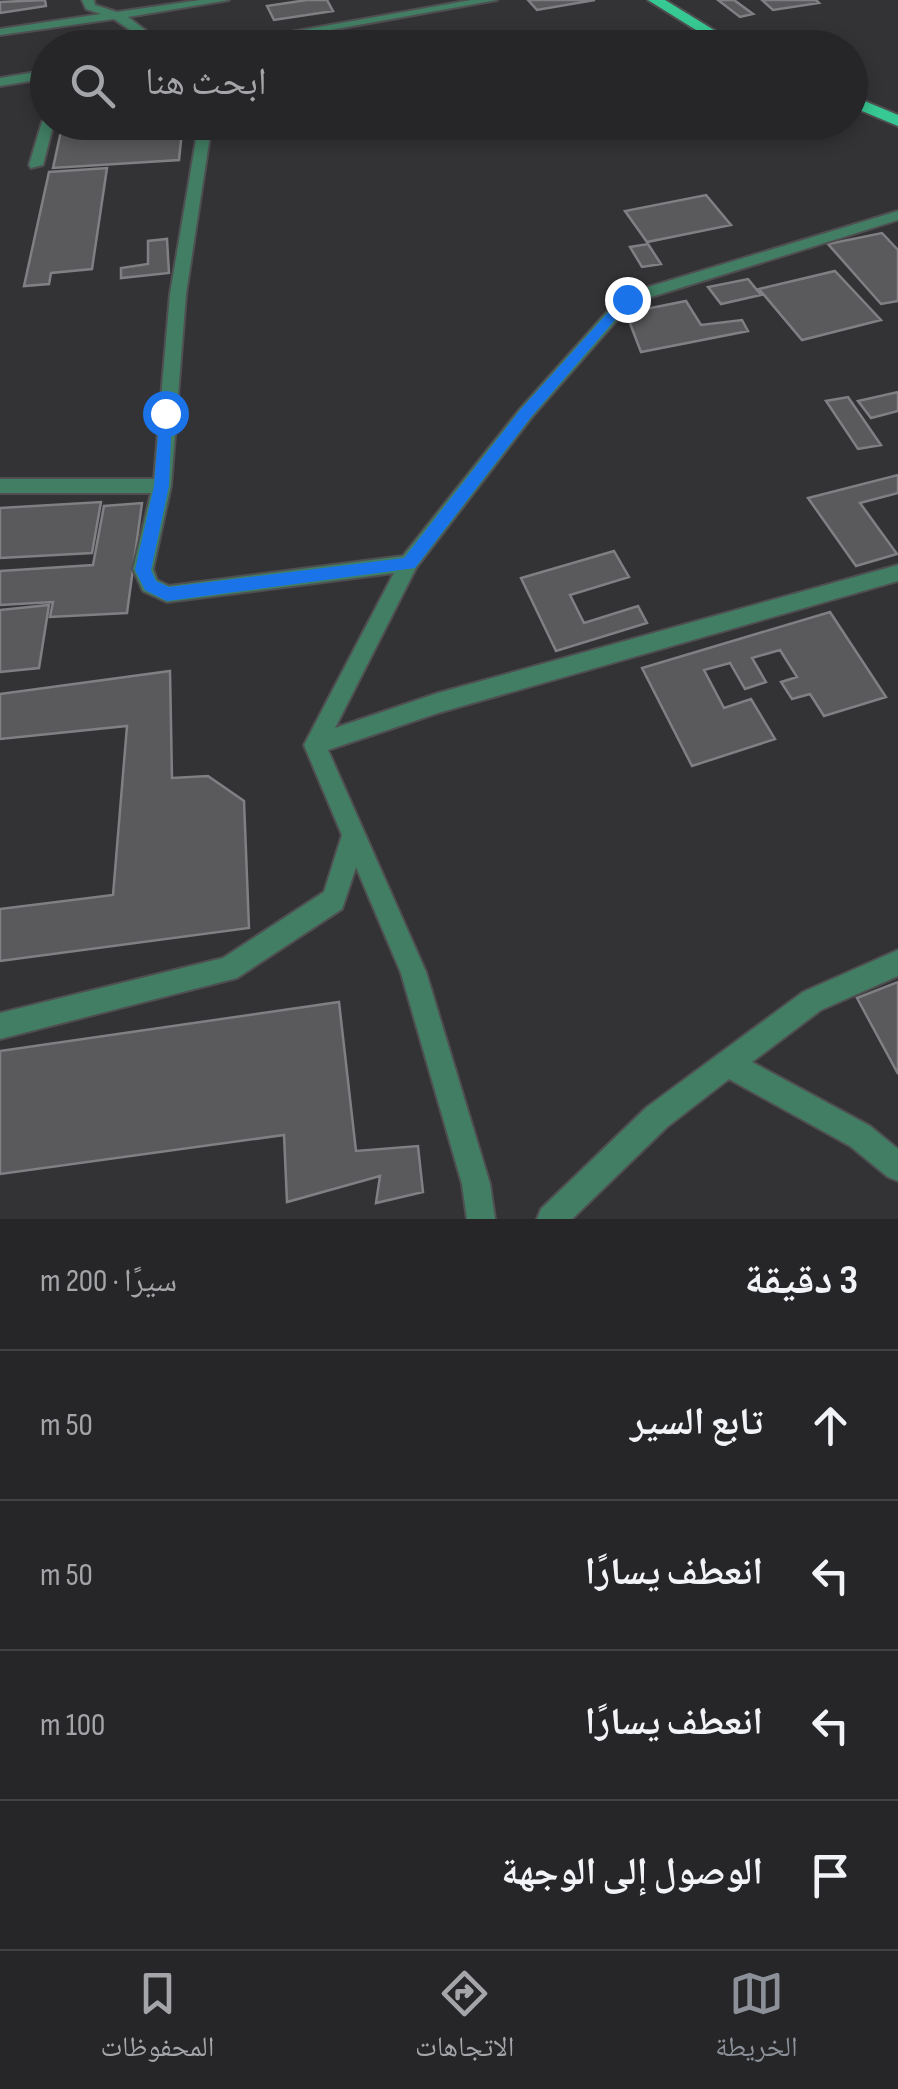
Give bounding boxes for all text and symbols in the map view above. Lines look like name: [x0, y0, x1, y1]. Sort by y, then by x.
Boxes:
search box: [30, 30, 868, 140]
icon: search: [65, 58, 120, 113]
text: ابحث هنا: [145, 60, 267, 105]
route end: [605, 277, 651, 323]
route start: [143, 391, 189, 437]
text: 3 دقيقة: [744, 1255, 858, 1306]
text: سيرًا · 200 m: [40, 1262, 177, 1301]
icon: ahead: [803, 1398, 858, 1453]
text: تابع السير: [630, 1400, 763, 1445]
text: 50 m: [40, 1406, 93, 1445]
icon: left: [803, 1548, 858, 1603]
text: انعطف يسارًا: [585, 1550, 763, 1595]
text: 50 m: [40, 1556, 93, 1595]
icon: left: [803, 1698, 858, 1753]
text: انعطف يسارًا: [585, 1700, 763, 1745]
text: 100 m: [40, 1706, 105, 1745]
icon: arrive: [803, 1848, 858, 1903]
text: الوصول إلى الوجهة: [501, 1850, 763, 1895]
tab: المحفوظات: [100, 1966, 214, 2074]
tab: الاتجاهات: [415, 1966, 514, 2074]
tab: الخريطة: [715, 1966, 798, 2074]

